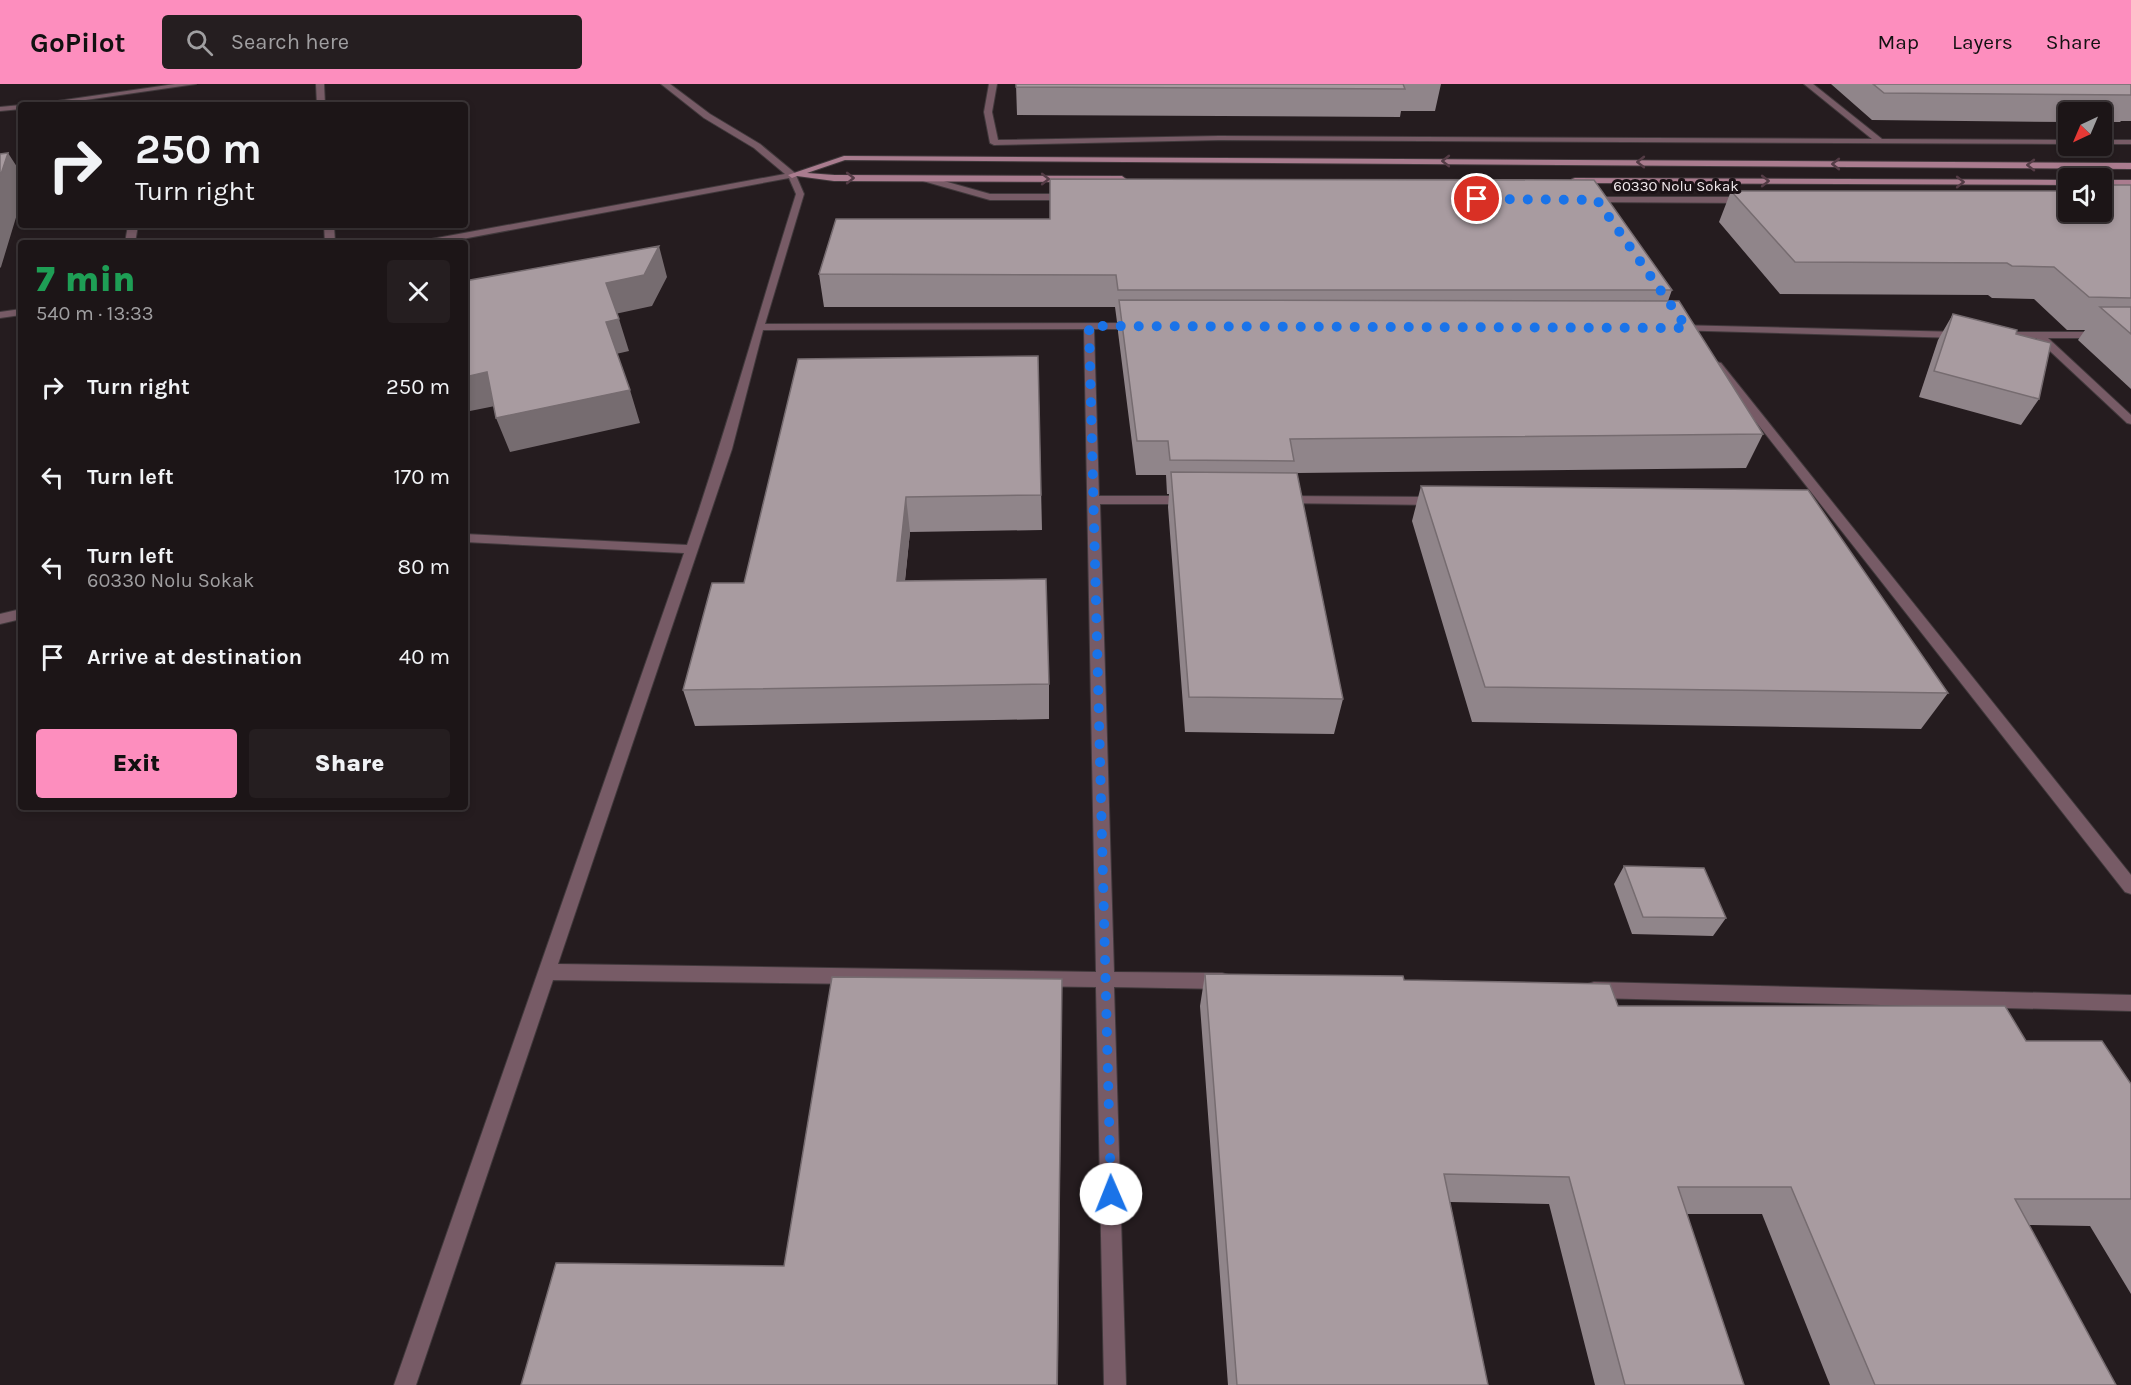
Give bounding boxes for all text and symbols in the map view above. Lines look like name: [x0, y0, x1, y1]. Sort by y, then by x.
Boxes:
search box: [162, 15, 582, 69]
text: GoPilot: [30, 26, 126, 59]
icon: search: [183, 26, 216, 59]
text: Search here: [231, 29, 349, 55]
text: Map: [1877, 30, 1919, 54]
text: Layers: [1952, 30, 2013, 54]
text: Share: [2046, 30, 2101, 54]
north arrow: [2058, 102, 2112, 156]
map controls: [2058, 102, 2112, 222]
text: 250 m: [135, 124, 262, 174]
icon: right: [36, 126, 114, 204]
one-way arrow: [1441, 155, 1450, 167]
one-way arrow: [1636, 156, 1645, 169]
one-way arrow: [1831, 158, 1840, 170]
one-way arrow: [2026, 159, 2035, 171]
button: sound: [2058, 168, 2112, 222]
one-way arrow: [846, 172, 855, 184]
one-way arrow: [1041, 173, 1050, 185]
pin: [1451, 173, 1502, 224]
text: Turn right: [135, 175, 255, 207]
one-way arrow: [1761, 175, 1770, 188]
one-way arrow: [1956, 176, 1965, 188]
street label: 60330 Nolu Sokak: [1613, 177, 1739, 195]
icon: arrive: [1460, 182, 1493, 215]
text: 7 min: [36, 258, 135, 300]
button: close: [387, 260, 450, 323]
text: 540 m · 13:33: [36, 302, 154, 325]
icon: right: [36, 371, 69, 404]
text: Turn right: [87, 374, 190, 400]
text: 250 m: [386, 374, 450, 400]
icon: left: [36, 461, 69, 494]
text: Turn left: [87, 464, 174, 490]
text: 170 m: [394, 464, 450, 490]
text: Turn left: [87, 543, 174, 569]
icon: left: [36, 551, 69, 584]
text: 80 m: [398, 554, 450, 580]
text: 60330 Nolu Sokak: [87, 569, 254, 592]
icon: arrive: [36, 641, 69, 674]
text: Arrive at destination: [87, 644, 302, 670]
text: 40 m: [399, 644, 450, 670]
button: Exit: [36, 729, 237, 798]
button: Share: [249, 729, 450, 798]
position arrow: [1079, 1162, 1143, 1226]

